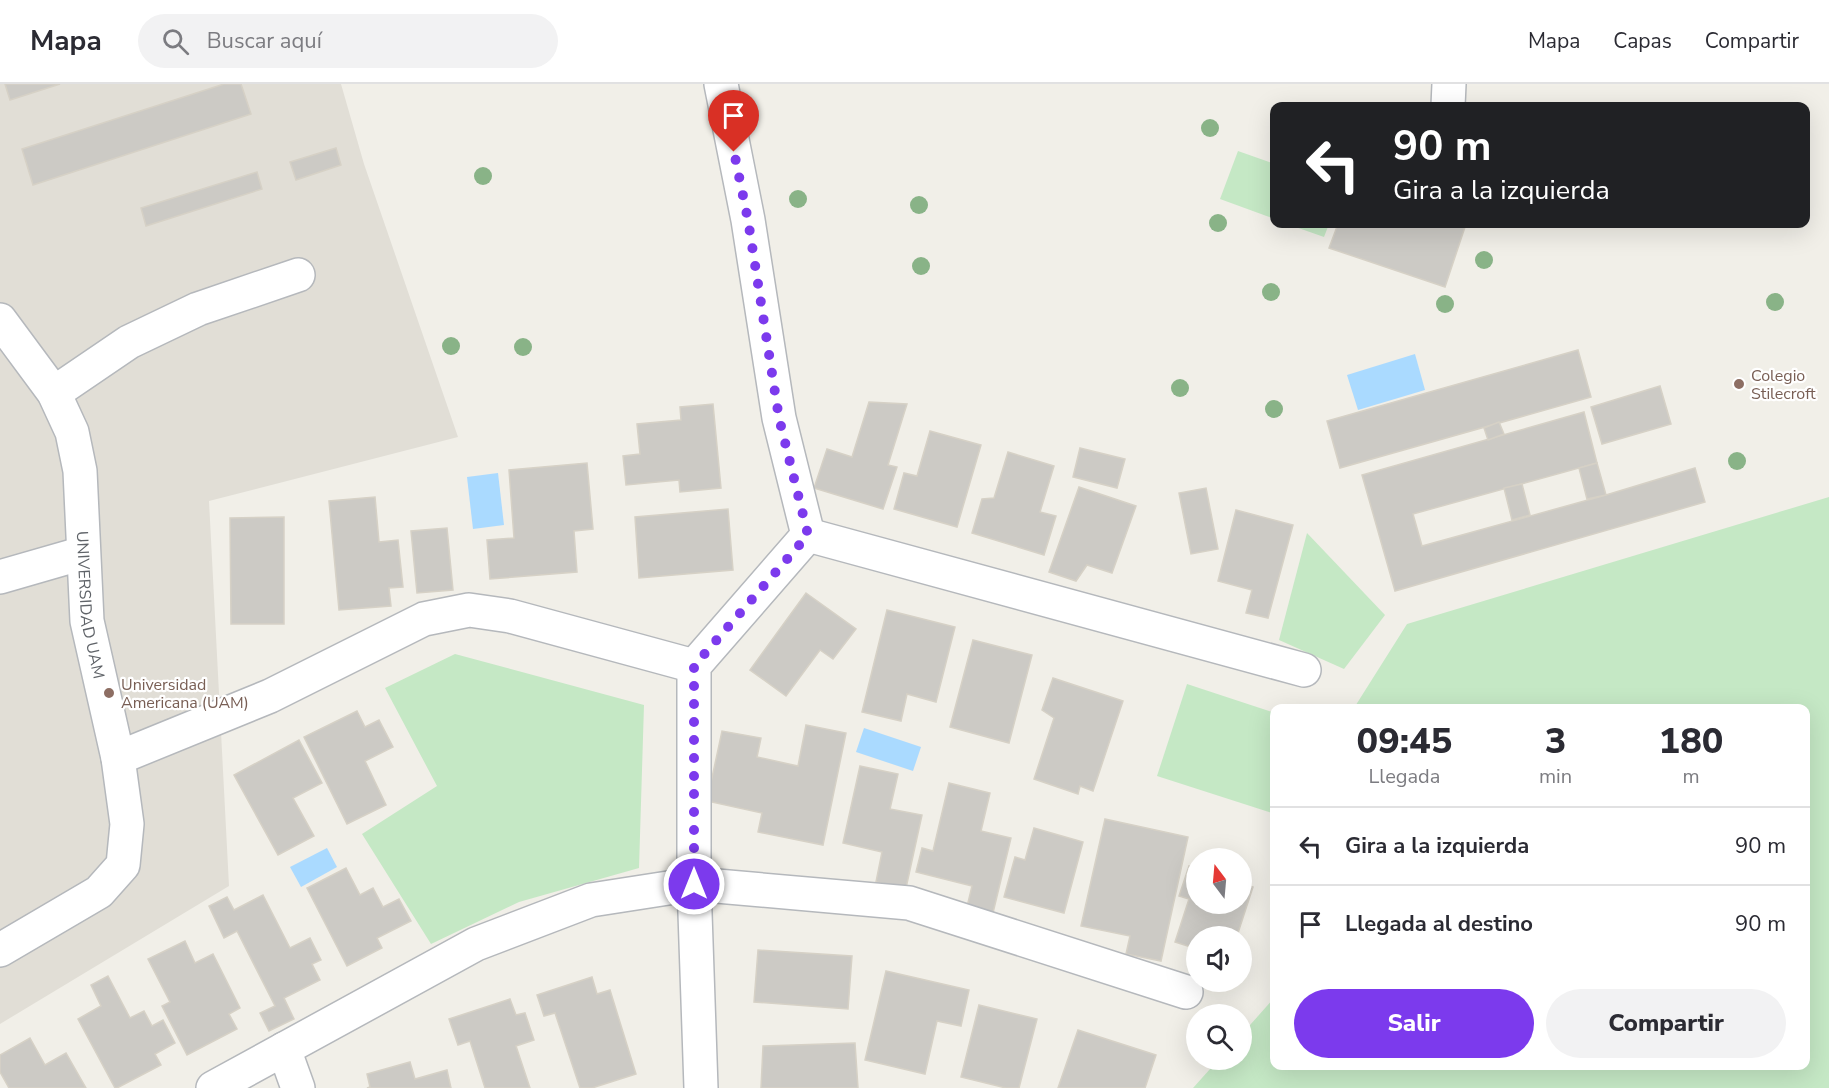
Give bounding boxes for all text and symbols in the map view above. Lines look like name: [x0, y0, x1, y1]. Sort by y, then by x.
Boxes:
search box: [138, 14, 558, 68]
text: Mapa: [30, 22, 102, 60]
icon: search: [159, 25, 192, 58]
text: Buscar aquí: [207, 26, 322, 56]
text: Mapa: [1528, 27, 1580, 55]
text: Capas: [1613, 27, 1672, 55]
text: Compartir: [1705, 27, 1799, 55]
pin: [708, 90, 759, 152]
icon: arrive: [717, 99, 750, 132]
text: 90 m: [1393, 118, 1492, 175]
icon: left: [1294, 126, 1372, 204]
text: Gira a la izquierda: [1393, 172, 1610, 209]
place label: Colegio Stilecroft: [1751, 365, 1816, 405]
marker: Colegio Stilecroft: [1732, 377, 1746, 391]
street label: UNIVERSIDAD UAM: [71, 530, 110, 681]
place label: Universidad Americana (UAM): [121, 674, 249, 714]
marker: Universidad Americana (UAM): [102, 686, 116, 700]
text: 09:45: [1357, 717, 1452, 766]
text: 3: [1545, 717, 1566, 766]
text: 180: [1659, 717, 1723, 766]
text: Llegada: [1368, 763, 1440, 790]
text: min: [1539, 763, 1572, 790]
text: m: [1682, 763, 1700, 790]
icon: left: [1294, 830, 1327, 863]
text: Gira a la izquierda: [1345, 831, 1529, 861]
text: 90 m: [1735, 831, 1786, 861]
north arrow: [1186, 848, 1252, 914]
map controls: [1186, 848, 1252, 1070]
position arrow: [662, 852, 726, 916]
icon: arrive: [1294, 908, 1327, 941]
text: Llegada al destino: [1345, 909, 1533, 939]
text: 90 m: [1735, 909, 1786, 939]
button: sound: [1186, 926, 1252, 992]
button: Salir: [1294, 989, 1534, 1058]
button: Compartir: [1546, 989, 1786, 1058]
button: search: [1186, 1004, 1252, 1070]

